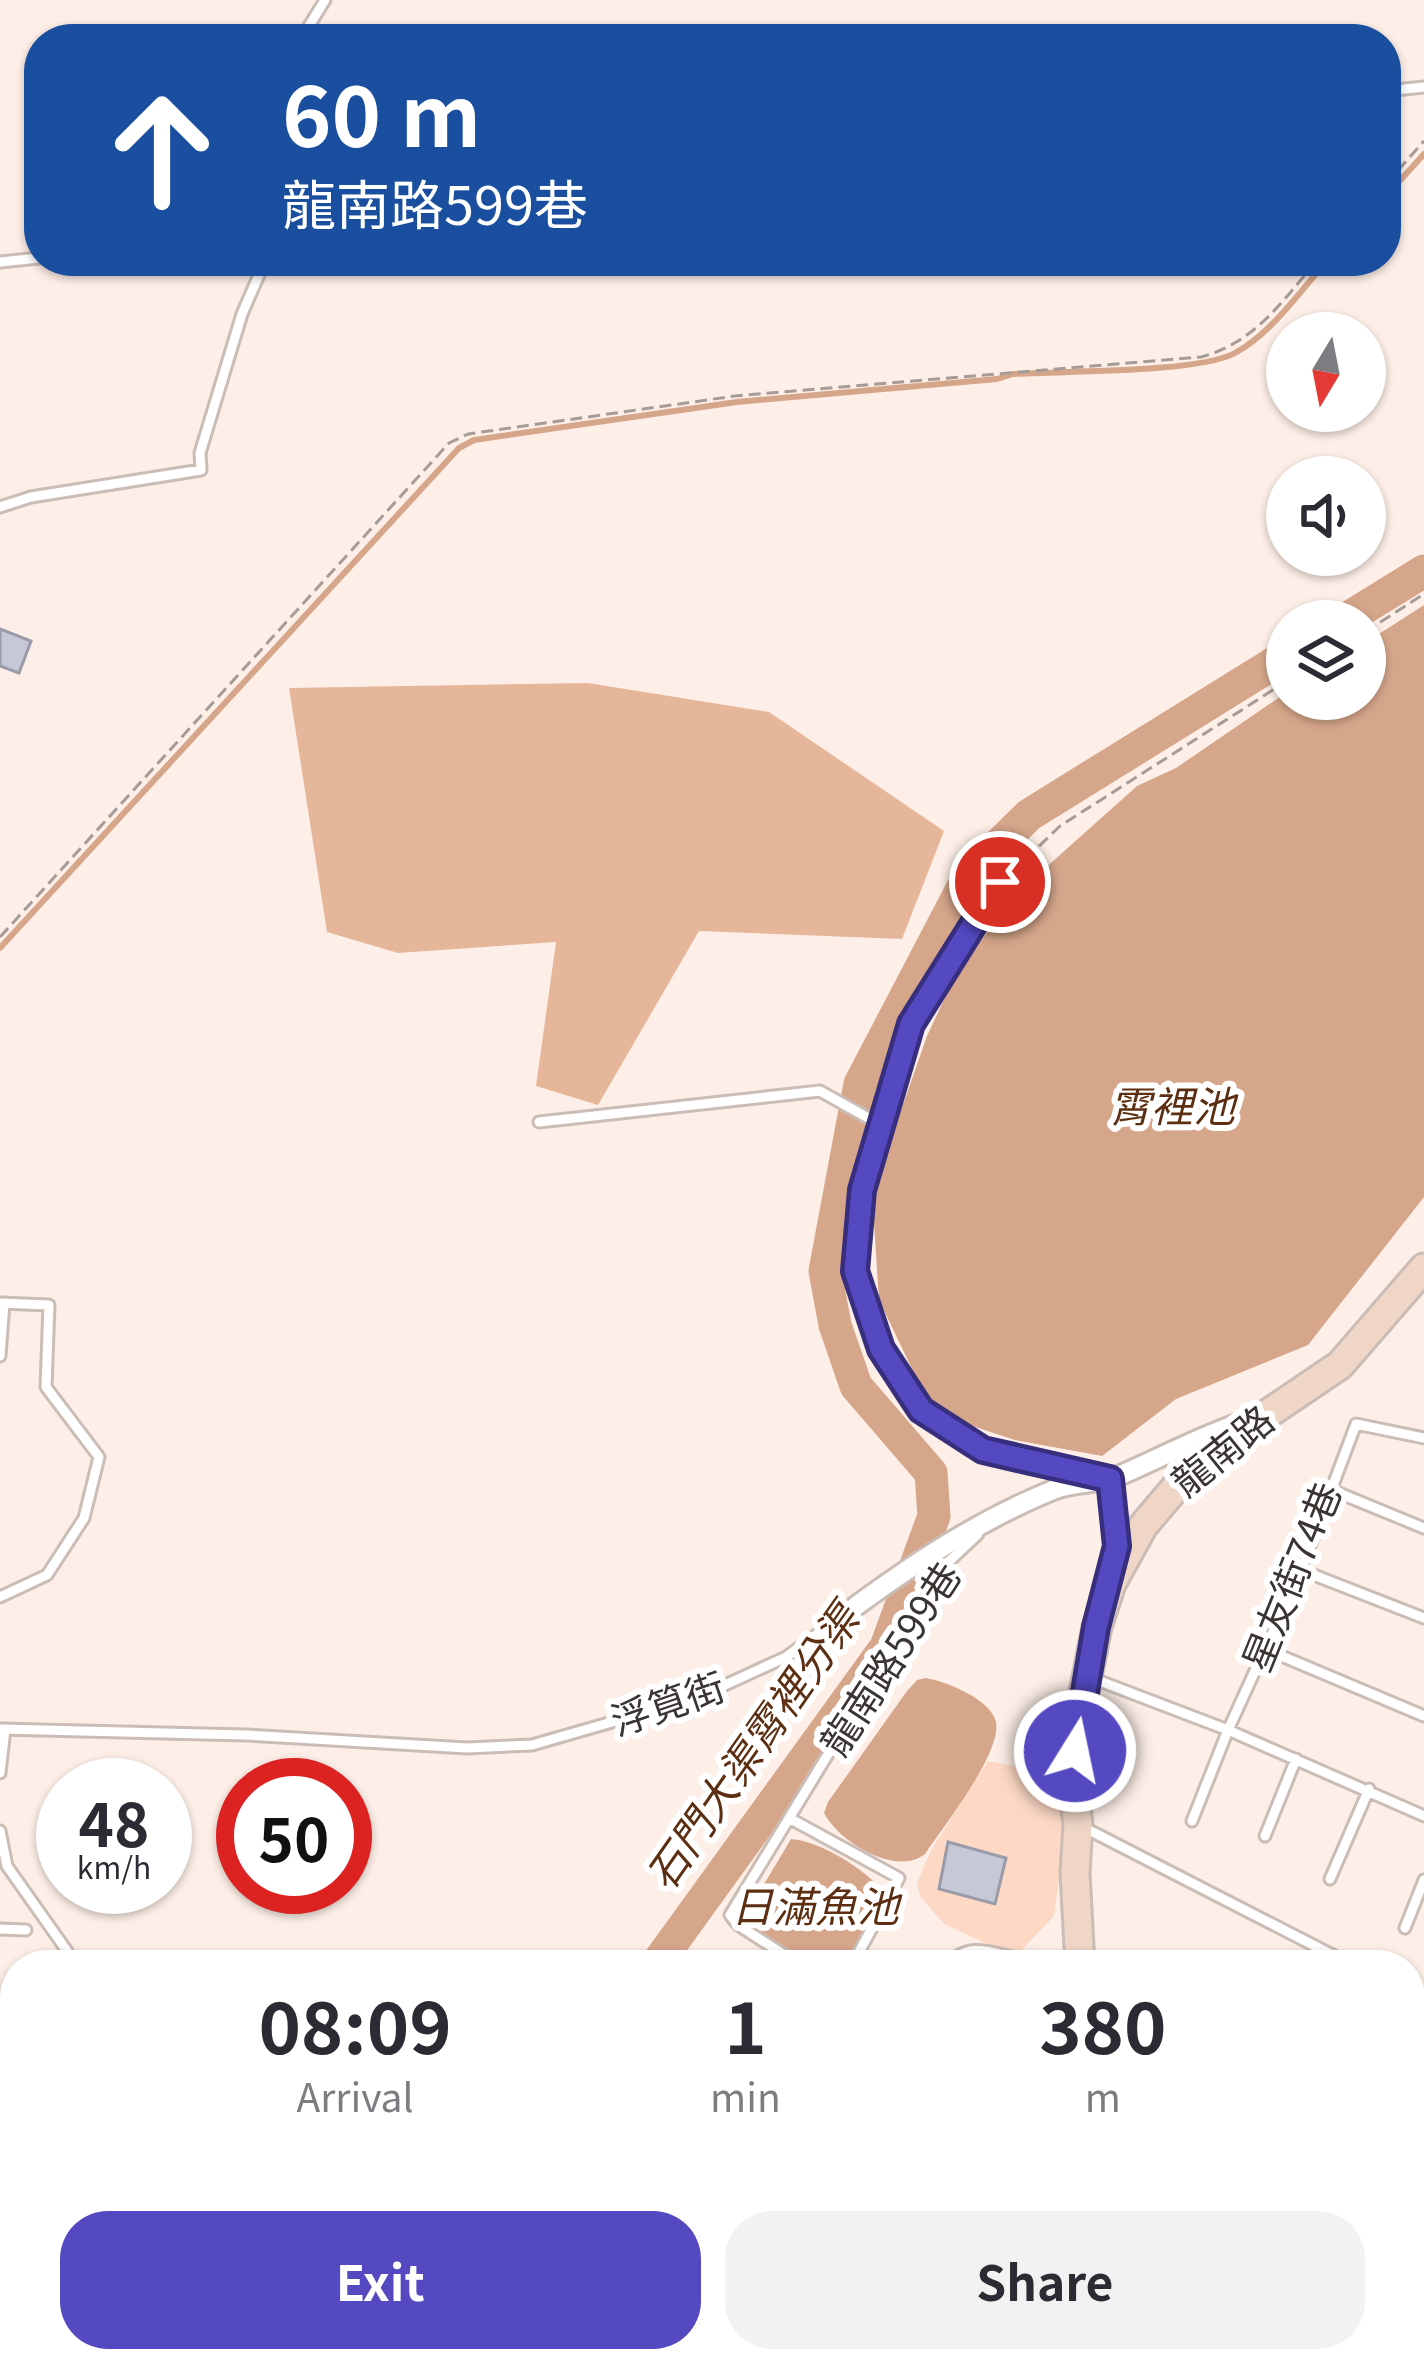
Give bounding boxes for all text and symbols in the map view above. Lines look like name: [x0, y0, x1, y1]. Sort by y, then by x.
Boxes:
text: 60 m: [282, 50, 481, 171]
icon: ahead: [84, 72, 240, 228]
text: 龍南路599巷: [282, 162, 588, 241]
north arrow: [1266, 312, 1386, 432]
map controls: [1266, 312, 1386, 720]
button: sound: [1266, 456, 1386, 576]
button: layers: [1266, 600, 1386, 720]
pin: [949, 831, 1051, 933]
icon: arrive: [967, 849, 1033, 915]
water label: 霄裡池: [1109, 1073, 1239, 1134]
street label: 龍南路: [1158, 1390, 1284, 1507]
street label: 星友街74巷: [1226, 1473, 1353, 1679]
street label: 龍南路599巷: [805, 1549, 972, 1765]
water label: 石門大渠霄裡分渠: [629, 1585, 875, 1900]
street label: 浮筧街: [603, 1656, 731, 1747]
position arrow: [1012, 1688, 1138, 1814]
speed limit sign: 50: [216, 1758, 372, 1914]
text: 48: [79, 1777, 149, 1864]
text: km/h: [77, 1844, 151, 1888]
water label: 日滿魚池: [731, 1873, 903, 1934]
text: 08:09: [258, 1970, 452, 2075]
text: 1: [724, 1970, 767, 2075]
text: 380: [1039, 1970, 1167, 2075]
text: Arrival: [297, 2067, 414, 2123]
text: min: [710, 2067, 781, 2123]
text: m: [1085, 2067, 1121, 2123]
button: Exit: [60, 2211, 701, 2349]
button: Share: [725, 2211, 1365, 2349]

